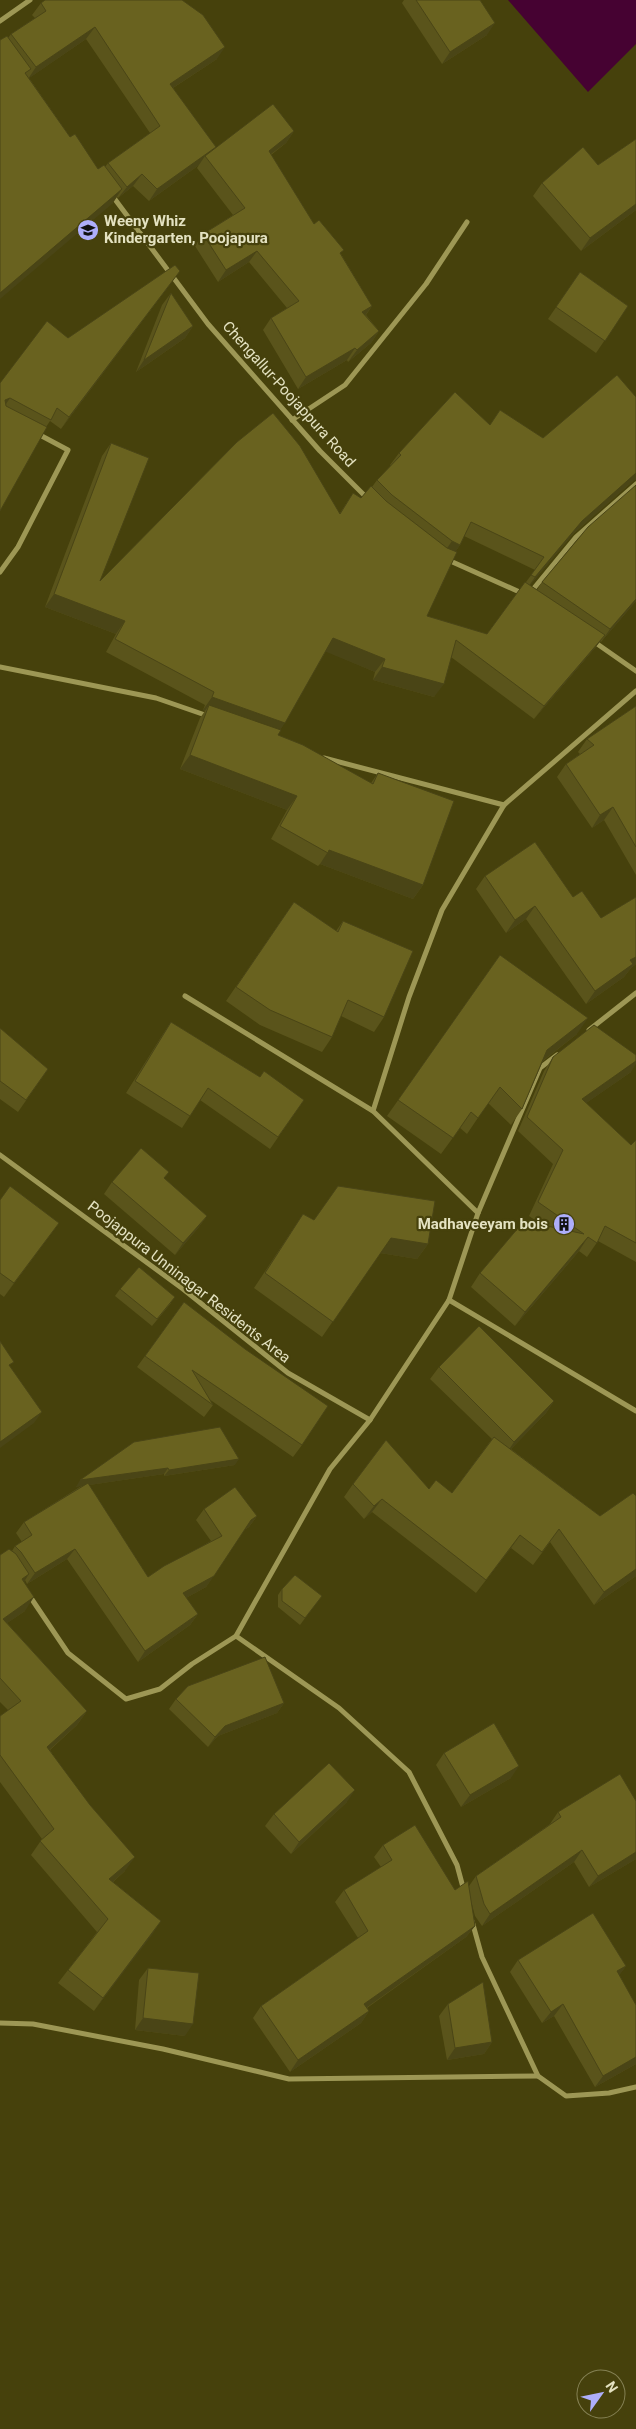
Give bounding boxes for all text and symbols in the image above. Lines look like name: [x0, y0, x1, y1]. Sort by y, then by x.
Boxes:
place label: Weeny Whiz Kindergarten, Poojapura: [104, 212, 268, 247]
school or university icon: Weeny Whiz Kindergarten, Poojapura: [76, 218, 100, 242]
street label: Chengallur-Poojappura Road: [219, 317, 359, 471]
street label: Poojappura Unninagar Residents Area: [84, 1197, 294, 1367]
building icon: Madhaveeyam bois: [552, 1212, 576, 1236]
place label: Madhaveeyam bois: [418, 1215, 548, 1233]
north arrow: [576, 2369, 626, 2419]
text: N: [602, 2378, 621, 2395]

